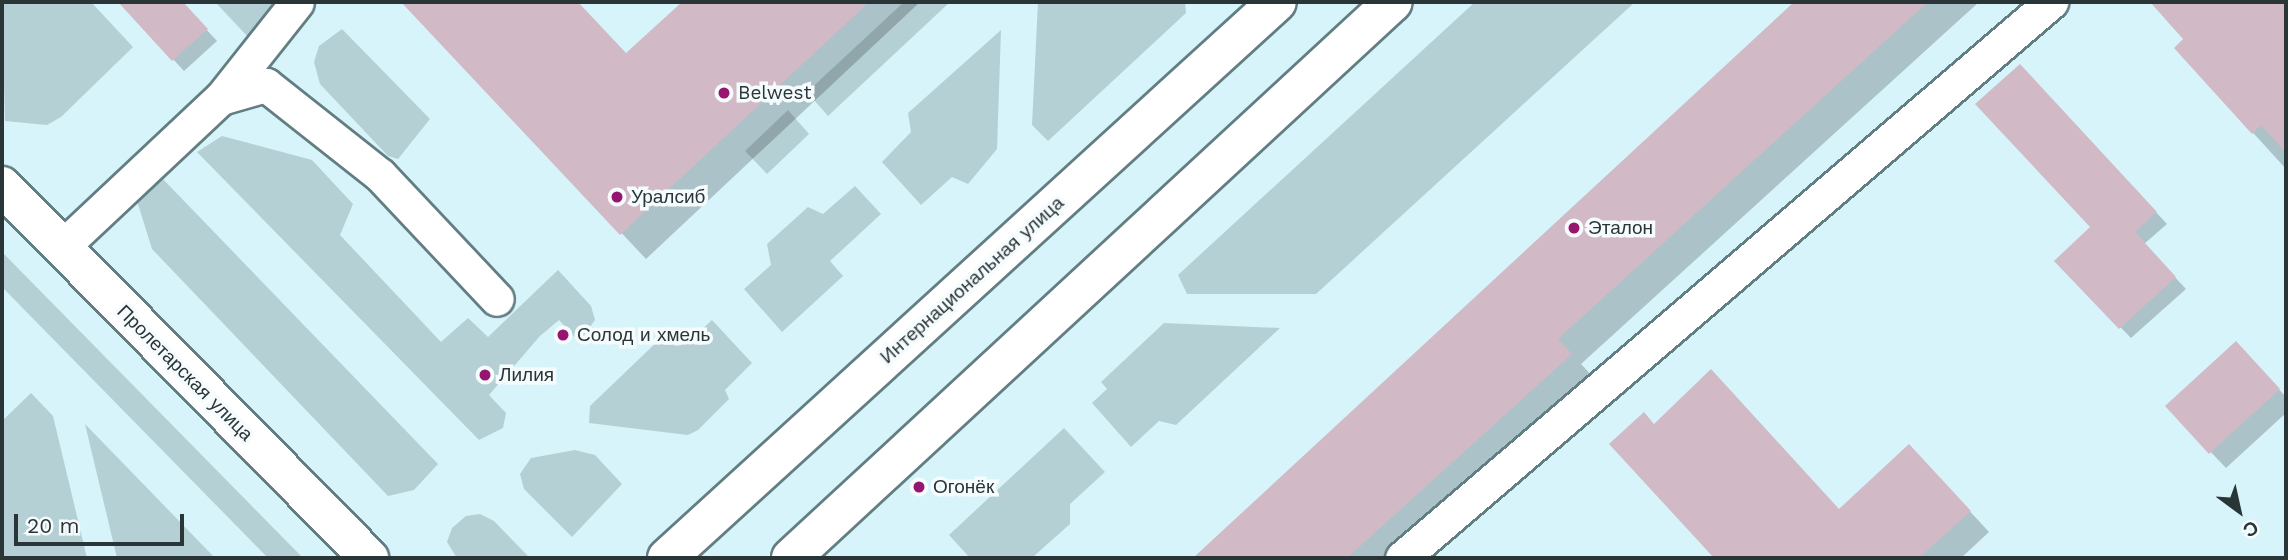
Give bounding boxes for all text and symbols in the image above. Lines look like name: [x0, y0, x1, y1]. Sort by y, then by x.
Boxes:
place label: Belwest: [738, 82, 811, 104]
marker: Belwest: [716, 85, 732, 101]
place label: Уралсиб: [631, 186, 705, 208]
marker: Уралсиб: [609, 189, 625, 205]
street label: Интернациональная улица: [876, 192, 1068, 368]
place label: Эталон: [1588, 217, 1653, 239]
marker: Эталон: [1566, 220, 1582, 236]
street label: Пролетарская улица: [112, 300, 258, 446]
place label: Солод и хмель: [577, 324, 710, 346]
marker: Солод и хмель: [555, 327, 571, 343]
place label: Лилия: [499, 364, 554, 386]
marker: Лилия: [477, 367, 493, 383]
place label: Огонёк: [933, 476, 994, 498]
north arrow: [2204, 476, 2274, 546]
marker: Огонёк: [911, 479, 927, 495]
scale bar: [18, 500, 187, 544]
text: 20 m: [27, 513, 79, 538]
text: С: [2239, 516, 2263, 542]

